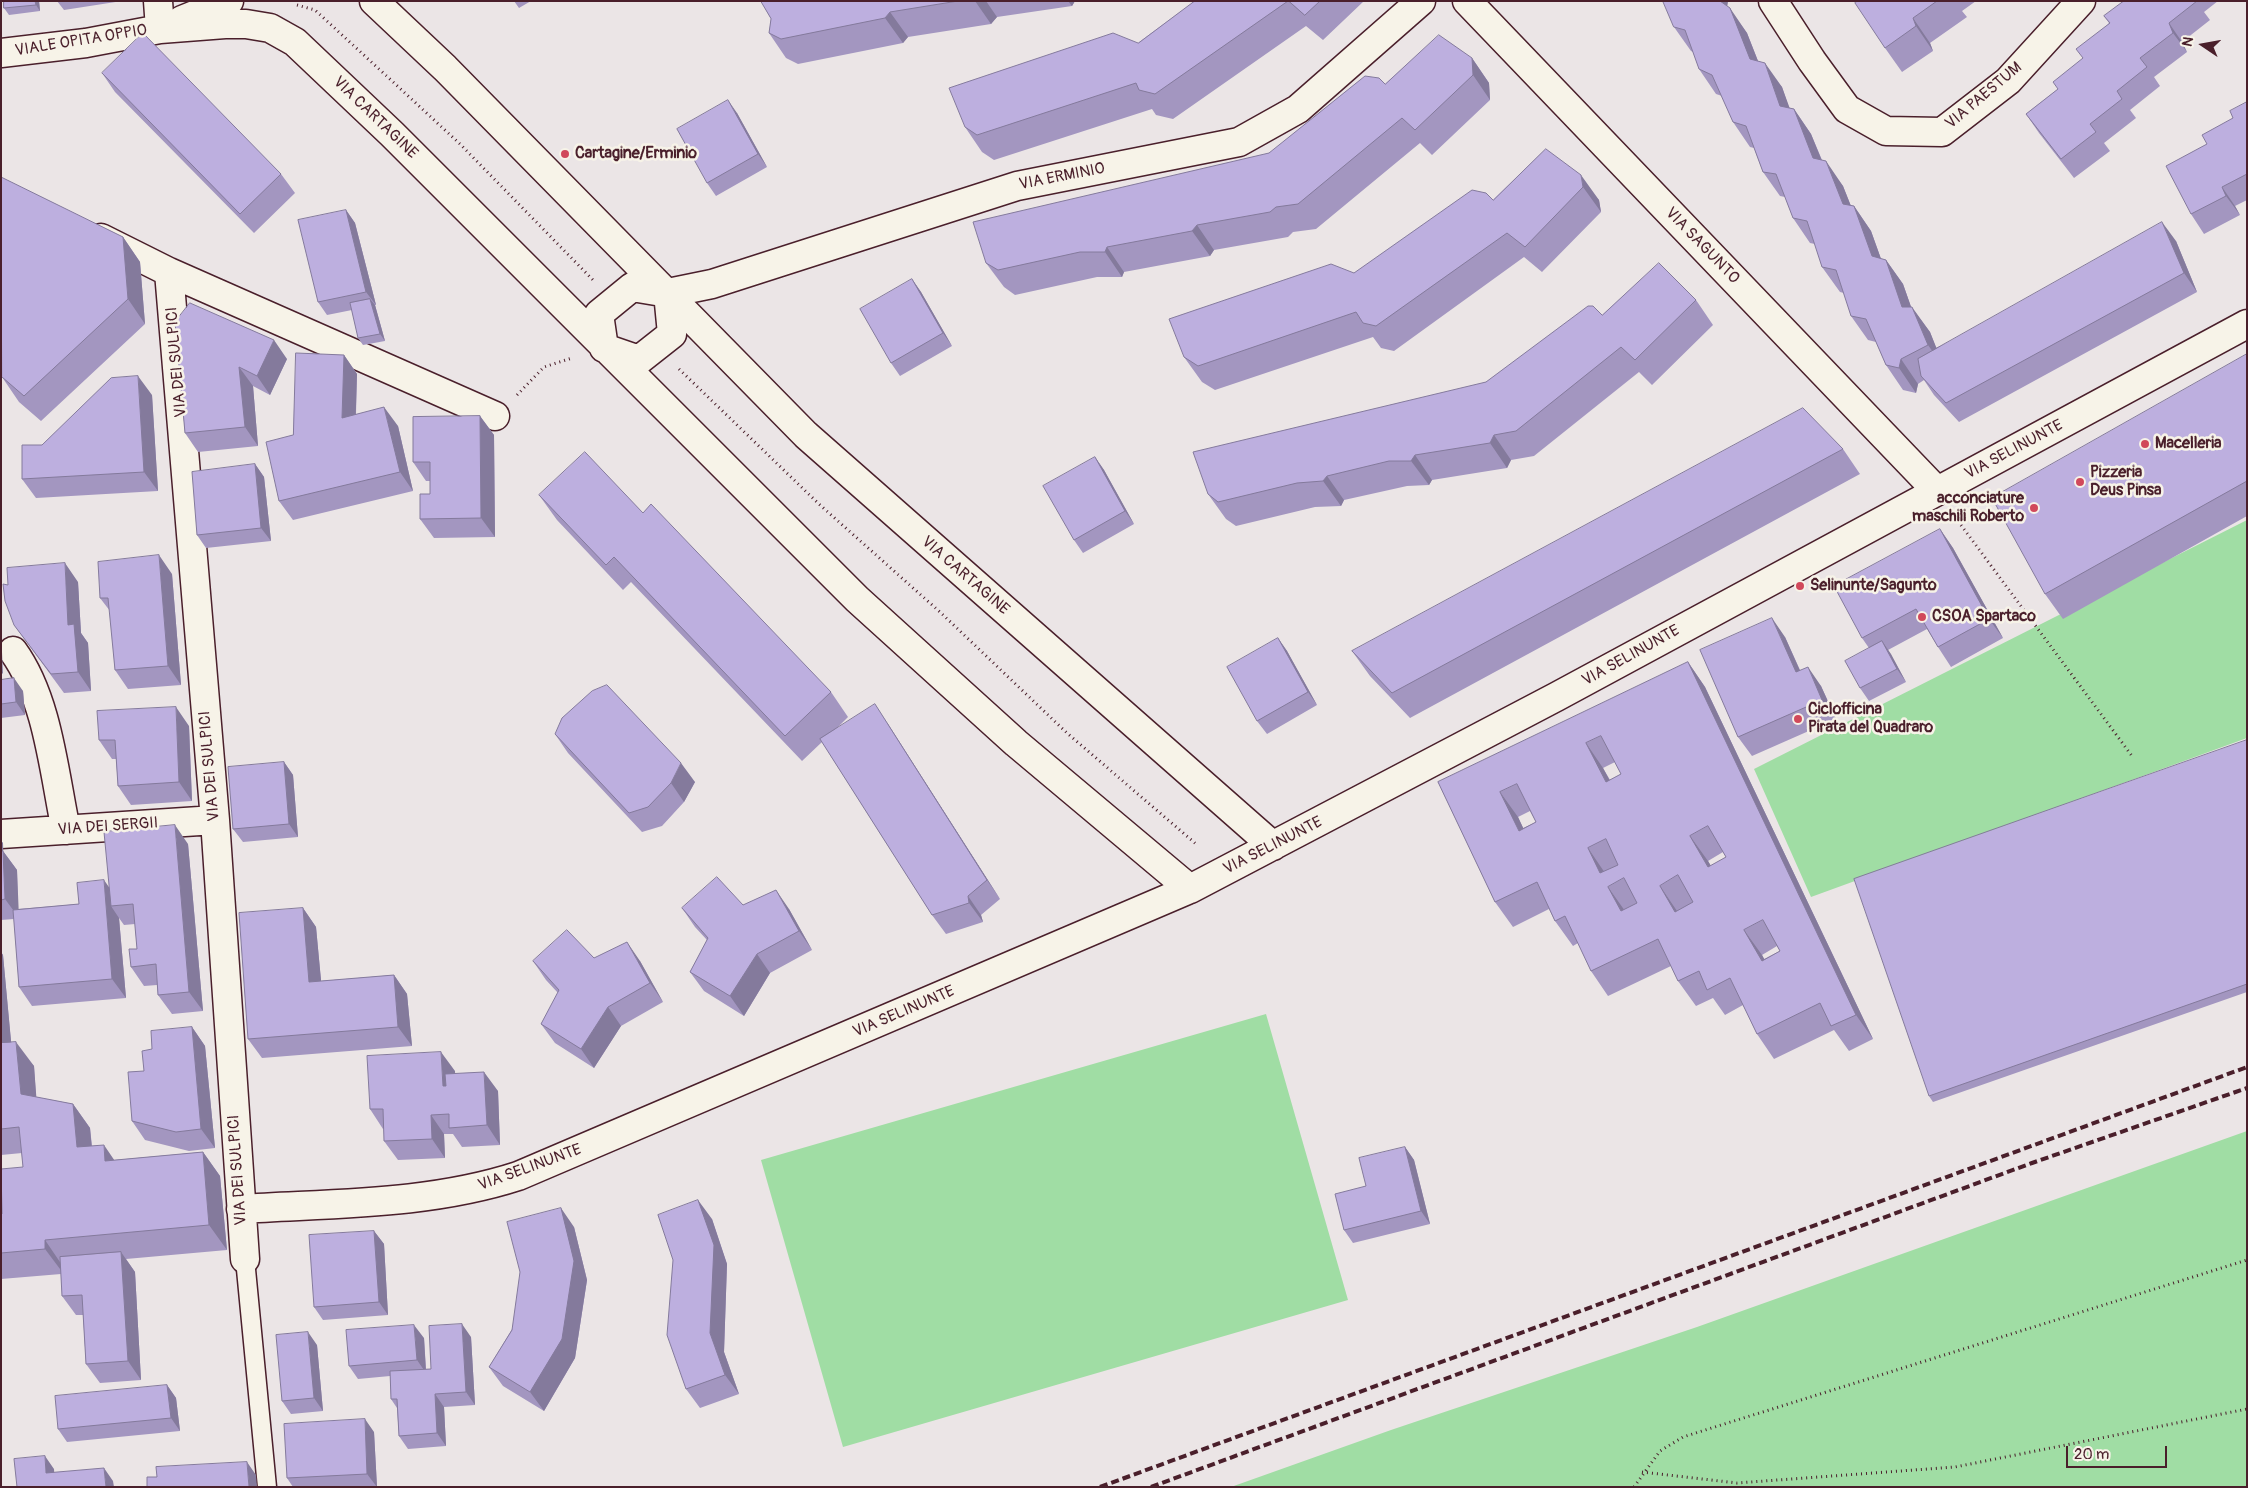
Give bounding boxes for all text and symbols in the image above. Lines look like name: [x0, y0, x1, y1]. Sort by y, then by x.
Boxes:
north arrow: [2178, 20, 2228, 70]
street label: VIALE OPITA OPPIO: [14, 21, 148, 61]
text: N: [2179, 35, 2197, 48]
street label: VIA PAESTUM: [1942, 58, 2026, 134]
street label: VIA CARTAGINE: [329, 73, 421, 163]
place label: Cartagine/Erminio: [575, 144, 697, 164]
marker: Cartagine/Erminio: [559, 148, 571, 160]
street label: VIA ERMINIO: [1017, 159, 1107, 195]
street label: VIA SAGUNTO: [1661, 204, 1743, 288]
street label: VIA DEI SULPICI: [163, 306, 191, 418]
street label: VIA SELINUNTE: [1962, 416, 2066, 484]
place label: Macelleria: [2155, 434, 2221, 454]
marker: Macelleria: [2139, 438, 2151, 450]
place label: Pizzeria Deus Pinsa: [2090, 463, 2161, 501]
marker: Pizzeria Deus Pinsa: [2074, 476, 2086, 488]
place label: acconciature maschili Roberto: [1912, 489, 2024, 527]
marker: acconciature maschili Roberto: [2028, 502, 2040, 514]
street label: VIA CARTAGINE: [917, 533, 1013, 619]
place label: Selinunte/Sagunto: [1810, 576, 1937, 596]
marker: Selinunte/Sagunto: [1794, 580, 1806, 592]
place label: CSOA Spartaco: [1932, 607, 2036, 627]
marker: CSOA Spartaco: [1916, 611, 1928, 623]
street label: VIA SELINUNTE: [1579, 621, 1683, 691]
place label: Ciclofficina Pirata del Quadraro: [1808, 700, 1933, 738]
street label: VIA DEI SULPICI: [196, 710, 224, 822]
marker: Ciclofficina Pirata del Quadraro: [1792, 713, 1804, 725]
street label: VIA SELINUNTE: [1220, 813, 1326, 879]
street label: VIA DEI SERGII: [57, 814, 159, 840]
street label: VIA SELINUNTE: [850, 982, 958, 1042]
street label: VIA DEI SULPICI: [225, 1114, 251, 1226]
street label: VIA SELINUNTE: [476, 1140, 584, 1196]
scale bar: [2068, 1436, 2169, 1468]
text: 20 m: [2074, 1445, 2109, 1464]

